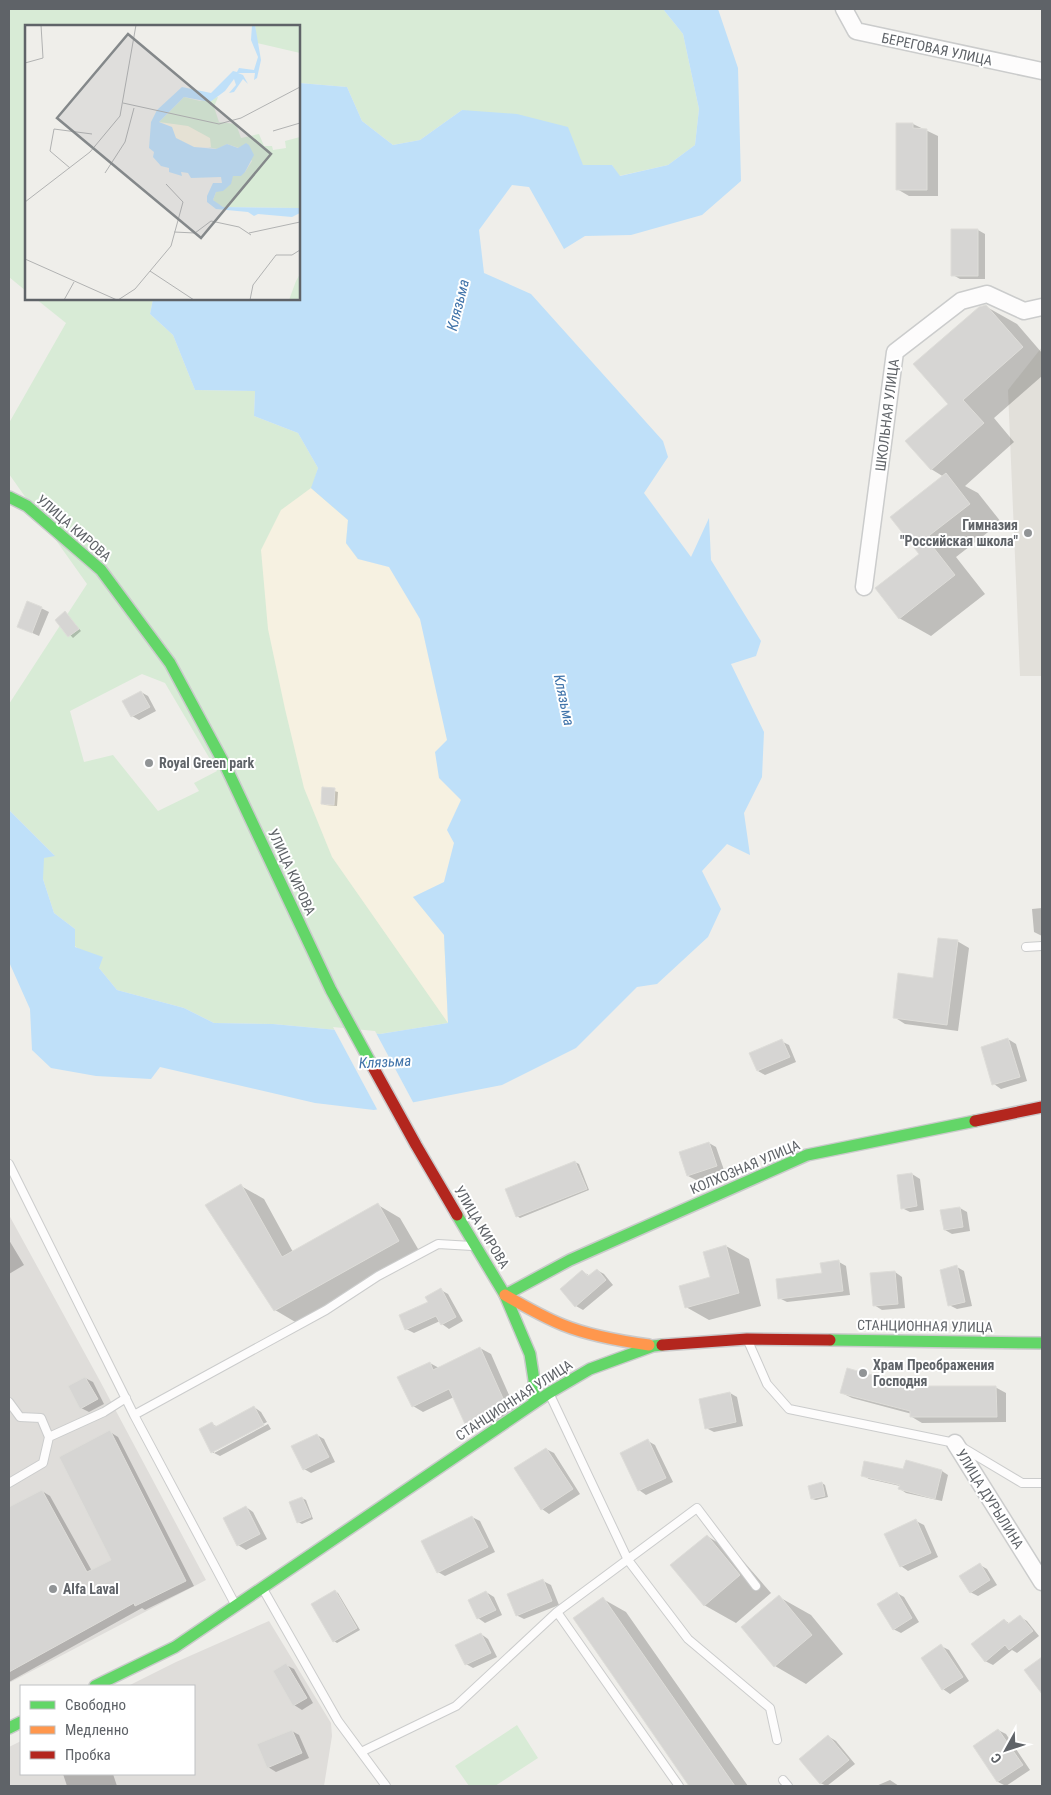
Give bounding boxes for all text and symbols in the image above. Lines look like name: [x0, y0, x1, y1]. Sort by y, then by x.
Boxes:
inset map: [25, 25, 300, 300]
street label: БЕРЕГОВАЯ УЛИЦА: [880, 29, 994, 69]
water label: Клязьма: [443, 277, 473, 333]
street label: ШКОЛЬНАЯ УЛИЦА: [872, 358, 902, 472]
street label: УЛИЦА КИРОВА: [34, 491, 114, 565]
place label: Гимназия "Российская школа": [900, 517, 1019, 549]
marker: Гимназия "Российская школа": [1022, 527, 1034, 539]
water label: Клязьма: [550, 672, 578, 728]
place label: Royal Green park: [159, 755, 254, 771]
marker: Royal Green park: [143, 757, 155, 769]
street label: УЛИЦА КИРОВА: [265, 826, 319, 918]
water label: Клязьма: [358, 1052, 412, 1072]
street label: КОЛХОЗНАЯ УЛИЦА: [688, 1137, 802, 1197]
street label: УЛИЦА КИРОВА: [451, 1183, 513, 1271]
street label: СТАНЦИОННАЯ УЛИЦА: [857, 1317, 993, 1335]
street label: СТАНЦИОННАЯ УЛИЦА: [453, 1356, 575, 1444]
place label: Храм Преображения Господня: [873, 1357, 995, 1389]
marker: Храм Преображения Господня: [857, 1367, 869, 1379]
street label: УЛИЦА ДУРЫЛИНА: [953, 1446, 1027, 1552]
place label: Alfa Laval: [63, 1581, 119, 1597]
marker: Alfa Laval: [47, 1583, 59, 1595]
legend: [20, 1685, 195, 1775]
text: Свободно: [65, 1696, 126, 1714]
text: Медленно: [65, 1721, 129, 1739]
north arrow: [981, 1725, 1031, 1775]
text: Пробка: [65, 1746, 111, 1764]
text: С: [987, 1750, 1005, 1767]

